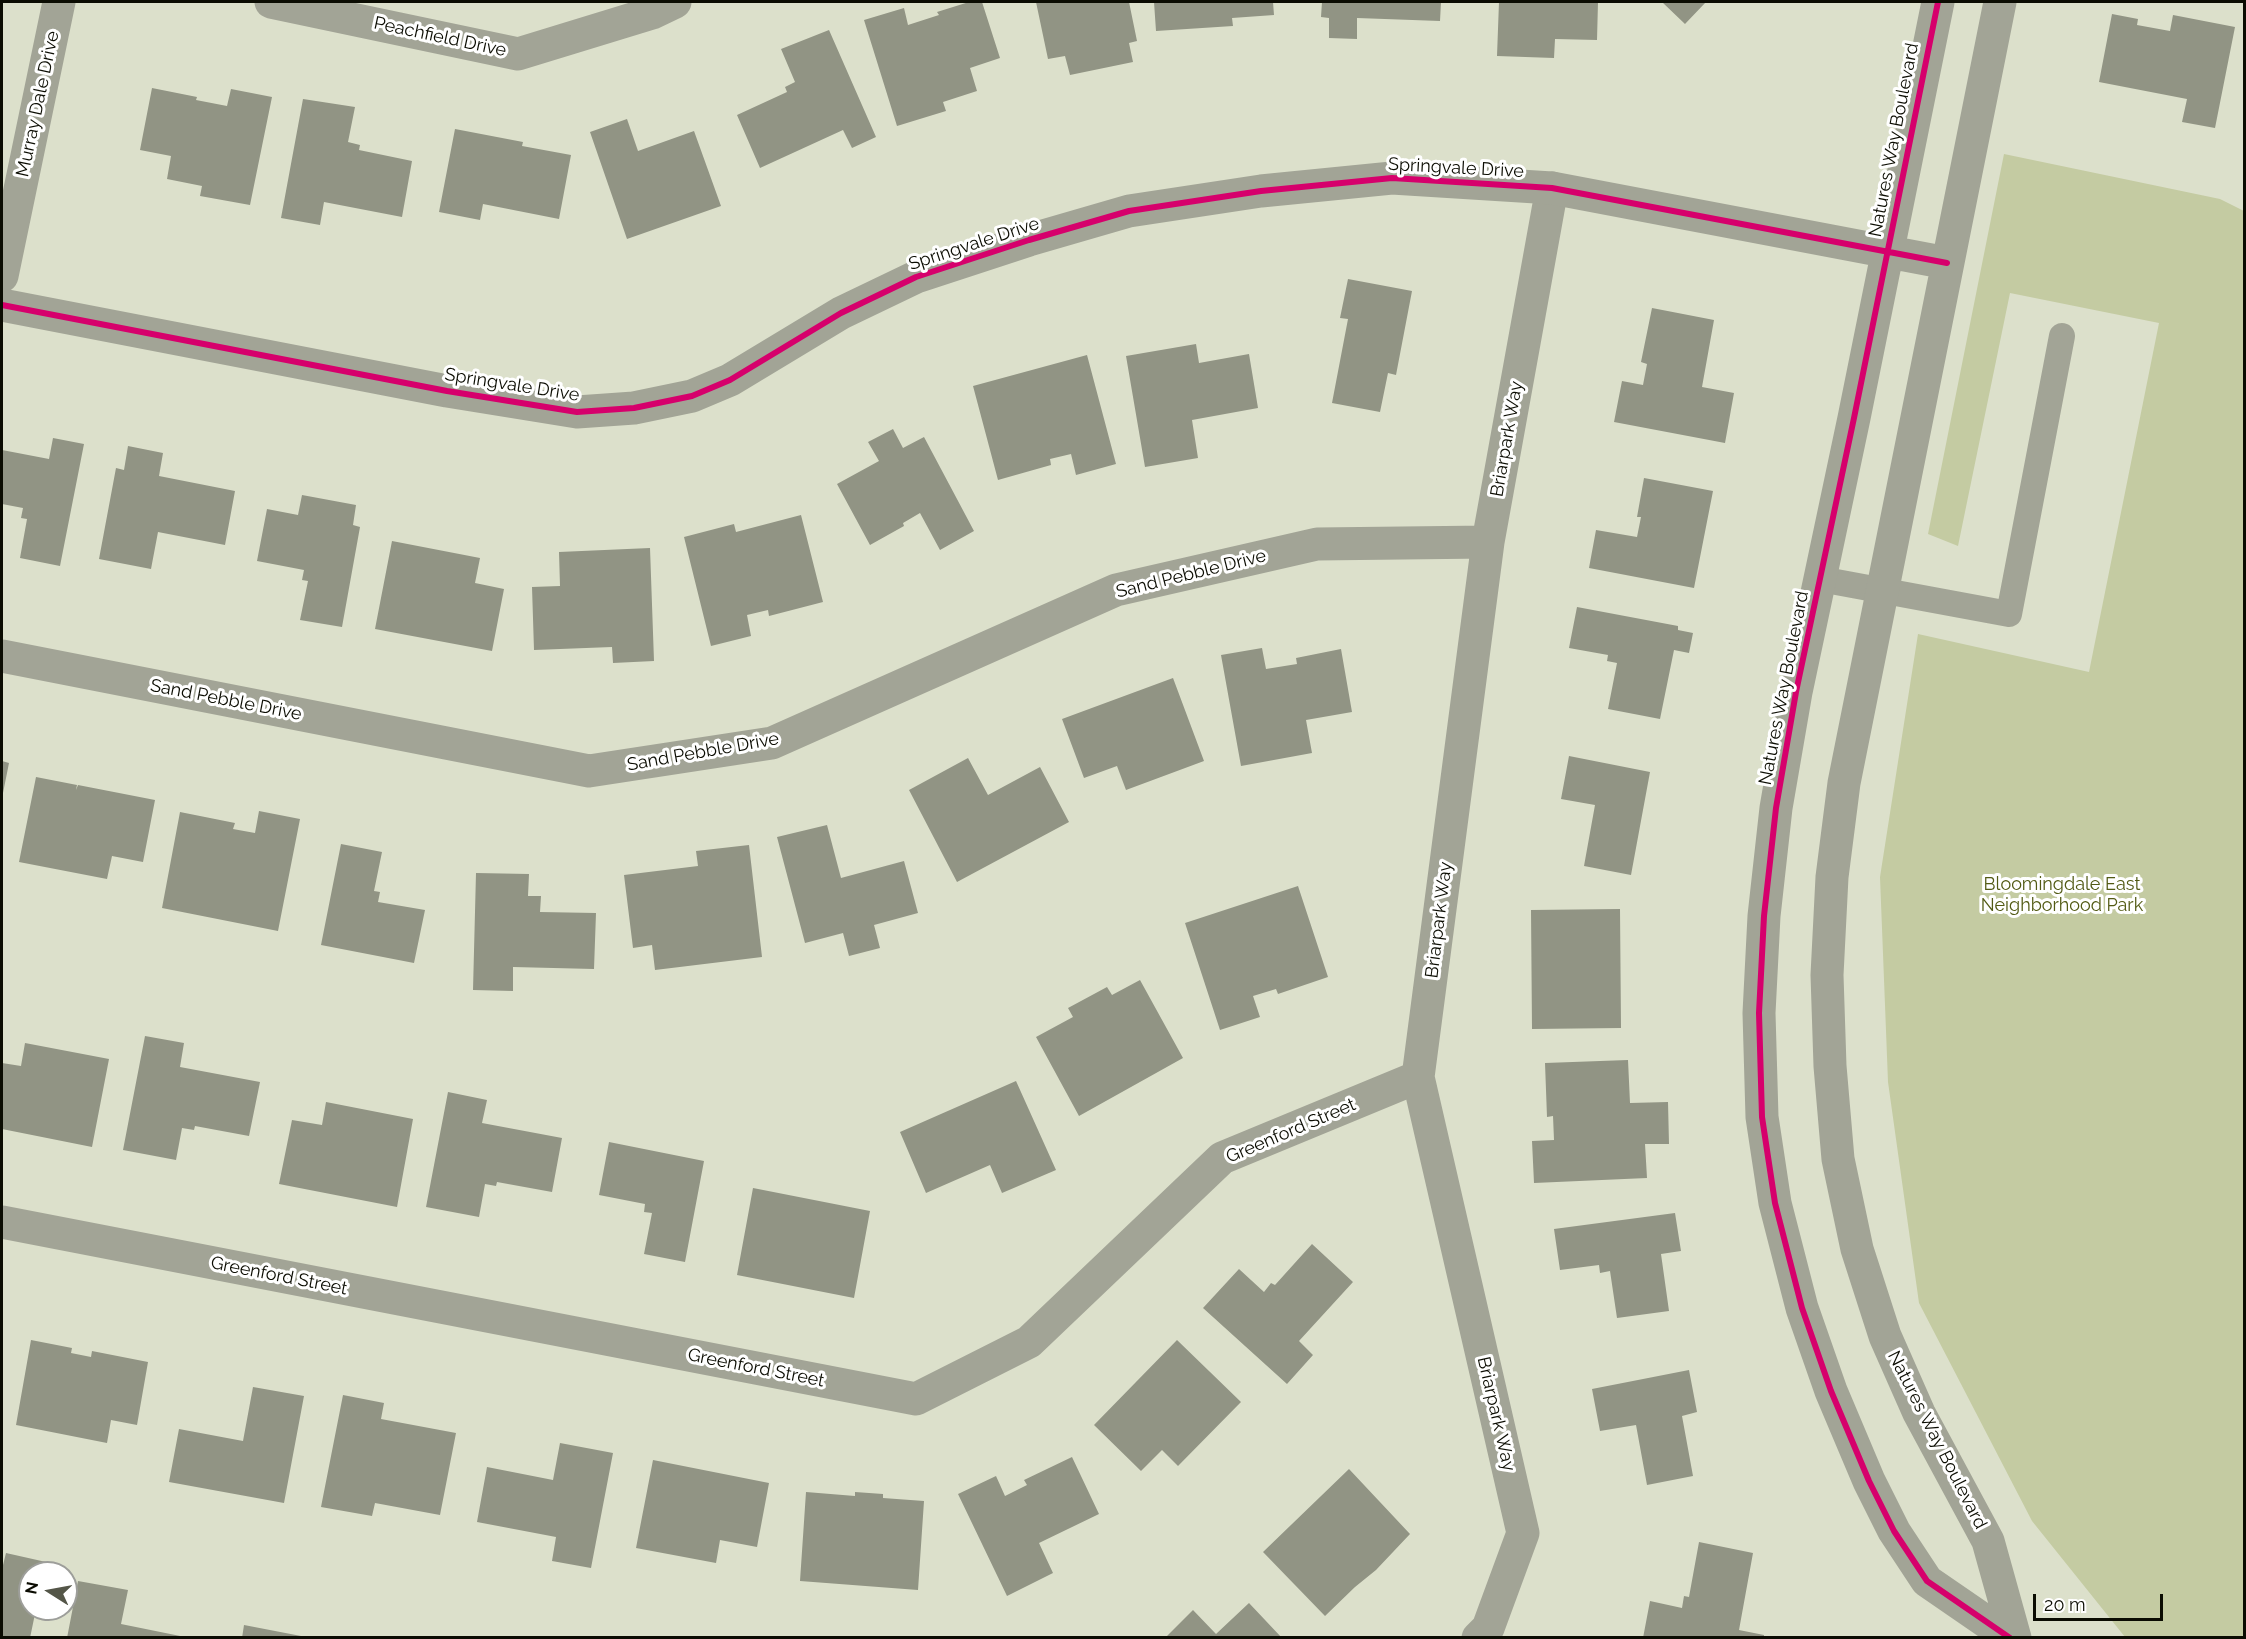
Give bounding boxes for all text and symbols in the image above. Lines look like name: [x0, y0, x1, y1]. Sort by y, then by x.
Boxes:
street label: Peachfield Drive: [372, 12, 508, 62]
street label: Murray Dale Drive: [12, 29, 64, 179]
street label: Natures Way Boulevard: [1865, 41, 1923, 239]
street label: Springvale Drive: [1387, 154, 1525, 182]
street label: Springvale Drive: [906, 213, 1042, 275]
street label: Springvale Drive: [443, 364, 581, 406]
street label: Briarpark Way: [1486, 380, 1528, 498]
street label: Sand Pebble Drive: [1114, 545, 1268, 603]
street label: Natures Way Boulevard: [1755, 589, 1813, 787]
street label: Sand Pebble Drive: [148, 675, 304, 725]
street label: Sand Pebble Drive: [625, 728, 781, 776]
street label: Briarpark Way: [1421, 861, 1457, 979]
park label: Bloomingdale East Neighborhood Park: [1981, 874, 2143, 916]
street label: Greenford Street: [1223, 1094, 1359, 1168]
street label: Greenford Street: [209, 1252, 349, 1300]
street label: Greenford Street: [686, 1344, 826, 1392]
street label: Natures Way Boulevard: [1883, 1347, 1991, 1533]
street label: Briarpark Way: [1472, 1355, 1520, 1473]
north arrow: [18, 1561, 78, 1621]
text: N: [21, 1580, 42, 1596]
scale bar: [2036, 1582, 2166, 1620]
text: 20 m: [2044, 1594, 2086, 1615]

